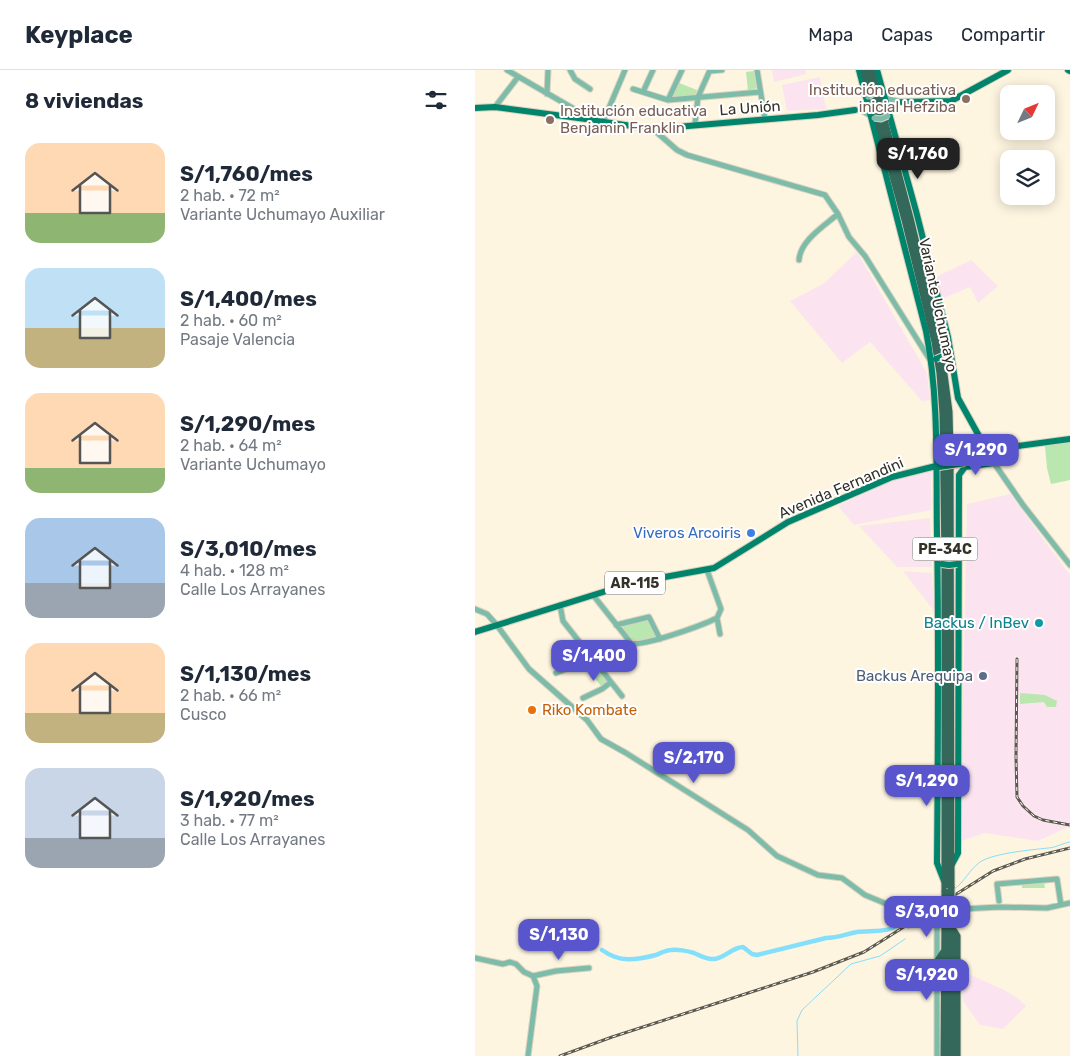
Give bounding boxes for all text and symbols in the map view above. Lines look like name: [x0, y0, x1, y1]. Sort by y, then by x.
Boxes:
text: Keyplace: [25, 21, 133, 49]
text: Mapa: [808, 24, 853, 46]
text: Capas: [881, 24, 933, 46]
text: Compartir: [961, 24, 1045, 46]
place label: Institución educativa inicial Hefziba: [809, 81, 956, 116]
north arrow: [1000, 85, 1055, 140]
map controls: [1000, 85, 1055, 205]
icon: filters: [422, 86, 450, 114]
text: 8 viviendas: [25, 88, 143, 113]
marker: Institución educativa inicial Hefziba: [960, 93, 972, 105]
street label: La Unión: [719, 97, 781, 119]
place label: Institución educativa Benjamin Franklin: [560, 102, 707, 137]
marker: Institución educativa Benjamin Franklin: [544, 114, 556, 126]
pin: S/1,760: [872, 138, 964, 180]
text: S/1,760: [888, 144, 948, 163]
button: layers: [1000, 150, 1055, 205]
text: S/1,760/mes: [180, 161, 313, 186]
icon: home: [65, 163, 125, 223]
text: 2 hab. · 72 m²: [180, 186, 280, 205]
text: Variante Uchumayo Auxiliar: [180, 205, 385, 224]
street label: Variante Uchumayo: [915, 236, 961, 374]
text: S/1,400/mes: [180, 286, 317, 311]
icon: home: [65, 288, 125, 348]
text: 2 hab. · 60 m²: [180, 311, 282, 330]
text: Pasaje Valencia: [180, 330, 295, 349]
text: S/1,290/mes: [180, 411, 315, 436]
icon: home: [65, 413, 125, 473]
pin: S/1,290: [930, 434, 1022, 476]
text: 2 hab. · 64 m²: [180, 436, 282, 455]
text: S/1,290: [945, 440, 1007, 459]
street label: Avenida Fernandini: [776, 454, 906, 522]
text: Variante Uchumayo: [180, 455, 326, 474]
place label: Viveros Arcoiris: [633, 524, 741, 542]
marker: Viveros Arcoiris: [745, 527, 757, 539]
text: S/3,010/mes: [180, 536, 317, 561]
icon: home: [65, 538, 125, 598]
road number: PE-34C: [913, 538, 977, 560]
text: 4 hab. · 128 m²: [180, 561, 289, 580]
road number: AR-115: [605, 572, 665, 594]
text: Calle Los Arrayanes: [180, 580, 325, 599]
place label: Backus / InBev: [924, 614, 1029, 632]
marker: Backus / InBev: [1033, 617, 1045, 629]
pin: S/1,400: [548, 640, 640, 682]
text: S/1,400: [562, 646, 626, 665]
text: S/1,130/mes: [180, 661, 311, 686]
icon: home: [65, 663, 125, 723]
place label: Backus Arequipa: [856, 667, 973, 685]
marker: Backus Arequipa: [977, 670, 989, 682]
text: 2 hab. · 66 m²: [180, 686, 281, 705]
place label: Riko Kombate: [542, 701, 637, 719]
marker: Riko Kombate: [526, 704, 538, 716]
text: Cusco: [180, 705, 226, 724]
pin: S/2,170: [648, 742, 740, 784]
text: S/2,170: [664, 748, 724, 767]
pin: S/1,290: [881, 764, 973, 807]
text: S/1,290: [896, 771, 958, 790]
text: S/1,920/mes: [180, 786, 315, 811]
icon: home: [65, 788, 125, 848]
text: 3 hab. · 77 m²: [180, 811, 279, 830]
text: Calle Los Arrayanes: [180, 830, 325, 849]
pin: S/3,010: [881, 896, 973, 938]
text: S/3,010: [895, 902, 959, 921]
pin: S/1,130: [513, 918, 605, 961]
text: S/1,130: [529, 925, 589, 944]
pin: S/1,920: [881, 958, 973, 1001]
text: S/1,920: [896, 965, 958, 984]

